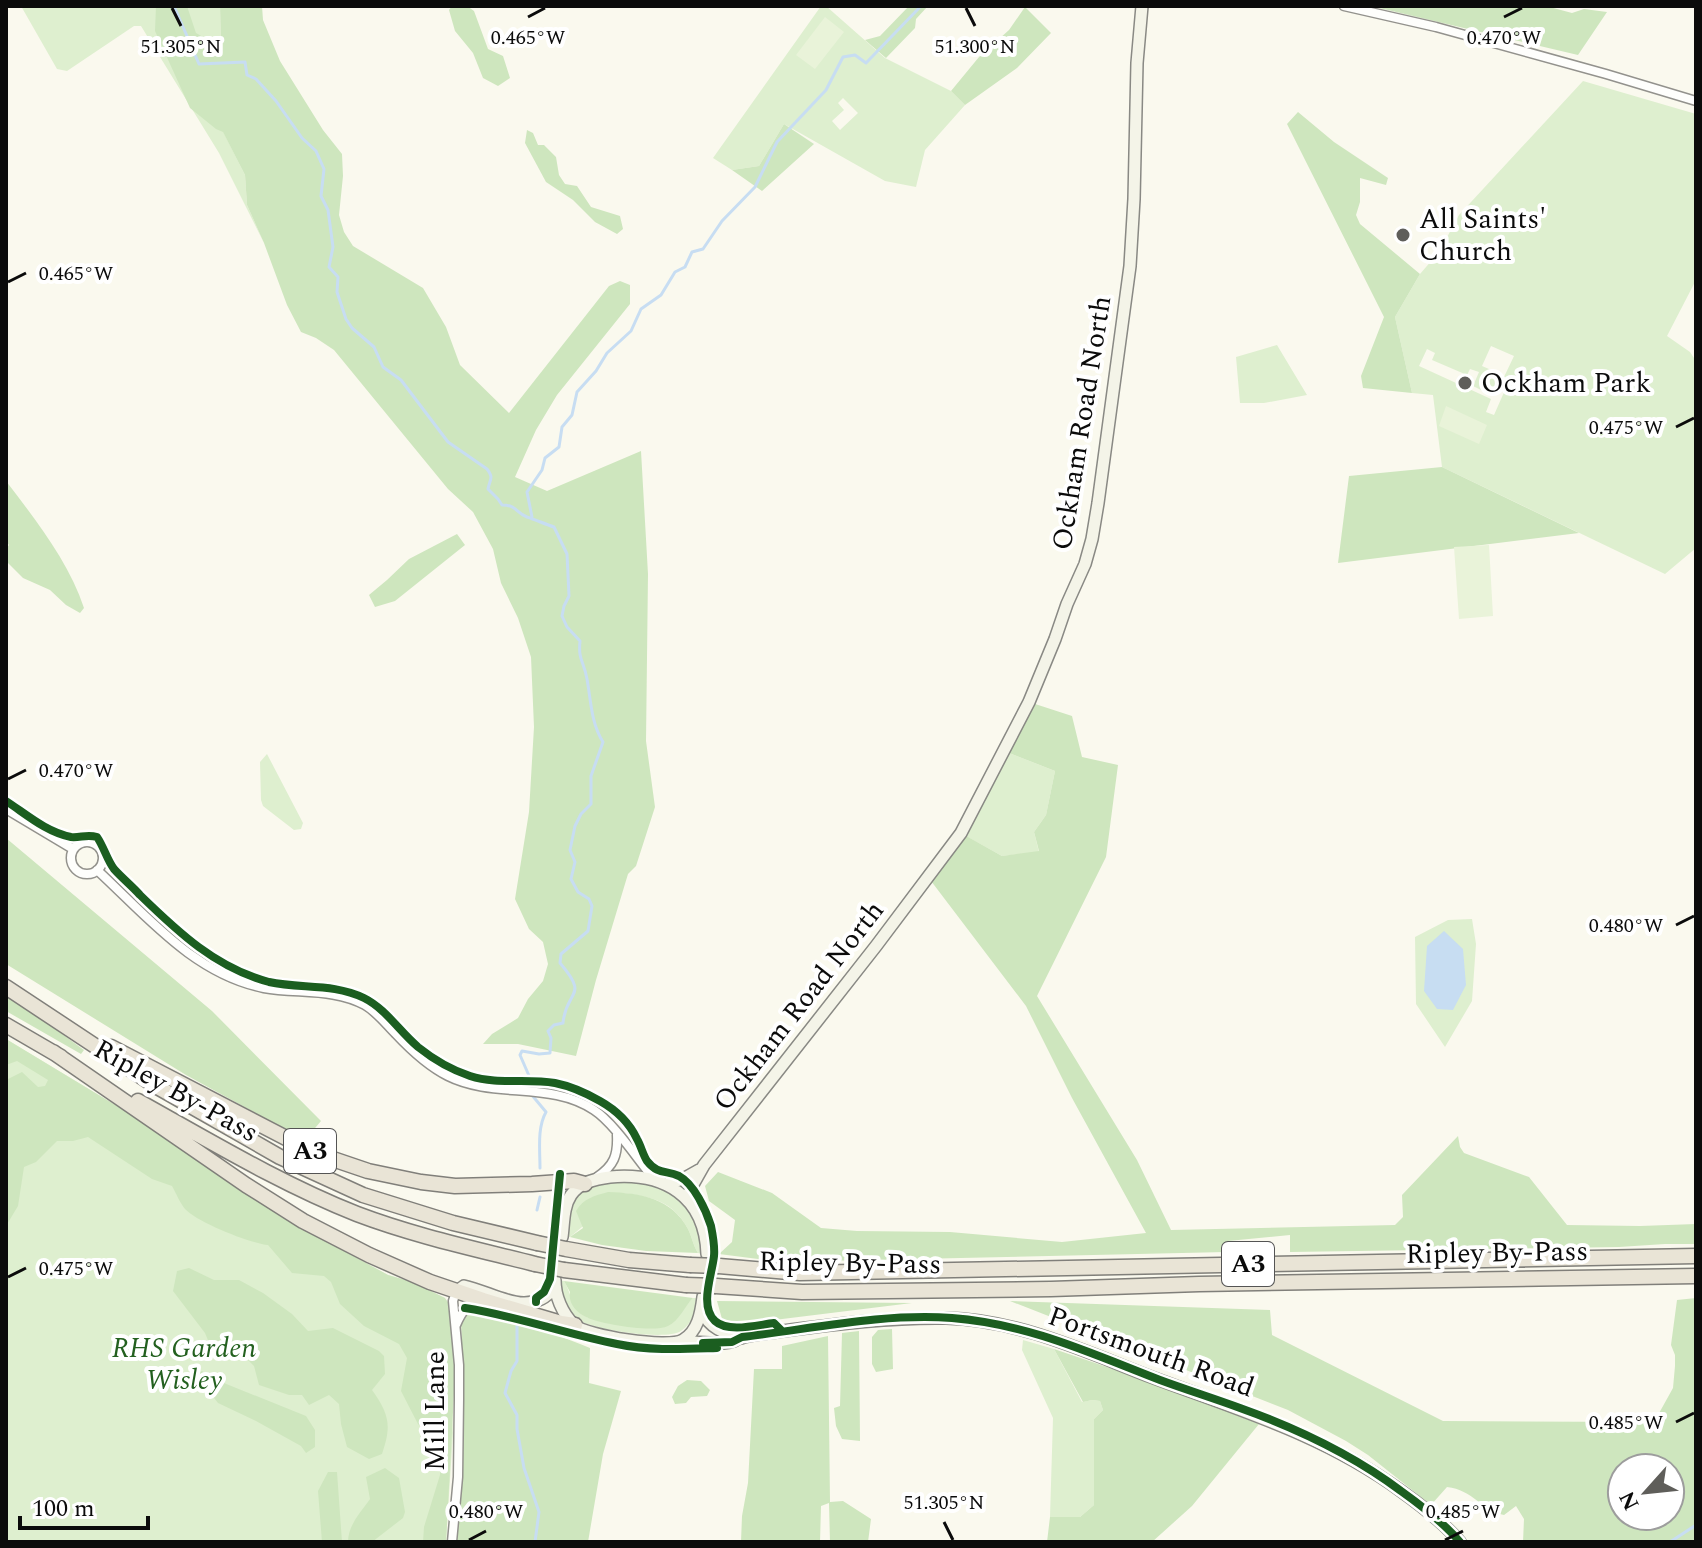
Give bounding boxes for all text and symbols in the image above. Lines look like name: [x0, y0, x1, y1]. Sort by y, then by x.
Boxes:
text: 0.465°W: [491, 23, 566, 53]
text: 0.470°W: [1467, 23, 1542, 53]
text: 51.305°N: [141, 32, 221, 62]
text: 51.300°N: [935, 32, 1015, 62]
place label: All Saints' Church: [1419, 198, 1546, 273]
marker: All Saints' Church: [1394, 226, 1412, 244]
text: 0.465°W: [39, 259, 114, 289]
street label: Ockham Road North: [1041, 293, 1123, 553]
place label: Ockham Park: [1481, 362, 1651, 405]
marker: Ockham Park: [1456, 374, 1474, 392]
text: 0.475°W: [1589, 413, 1664, 443]
text: 0.470°W: [39, 756, 114, 786]
street label: Ockham Road North: [703, 891, 895, 1121]
text: 0.480°W: [1589, 911, 1664, 941]
street label: Ripley By-Pass: [86, 1028, 266, 1154]
road number: A3: [284, 1129, 336, 1173]
street label: Ripley By-Pass: [1405, 1230, 1589, 1276]
street label: Ripley By-Pass: [758, 1240, 942, 1286]
road number: A3: [1222, 1242, 1274, 1286]
text: 0.475°W: [39, 1254, 114, 1284]
street label: Portsmouth Road: [1042, 1295, 1260, 1409]
park label: RHS Garden Wisley: [112, 1327, 256, 1402]
street label: Mill Lane: [414, 1351, 457, 1471]
text: 0.485°W: [1589, 1408, 1664, 1438]
north arrow: [1606, 1452, 1686, 1532]
scale bar: [20, 1480, 148, 1530]
text: N: [1611, 1485, 1648, 1516]
text: 51.305°N: [904, 1488, 984, 1518]
text: 100 m: [32, 1491, 95, 1527]
text: 0.480°W: [449, 1497, 524, 1527]
text: 0.485°W: [1426, 1497, 1501, 1527]

